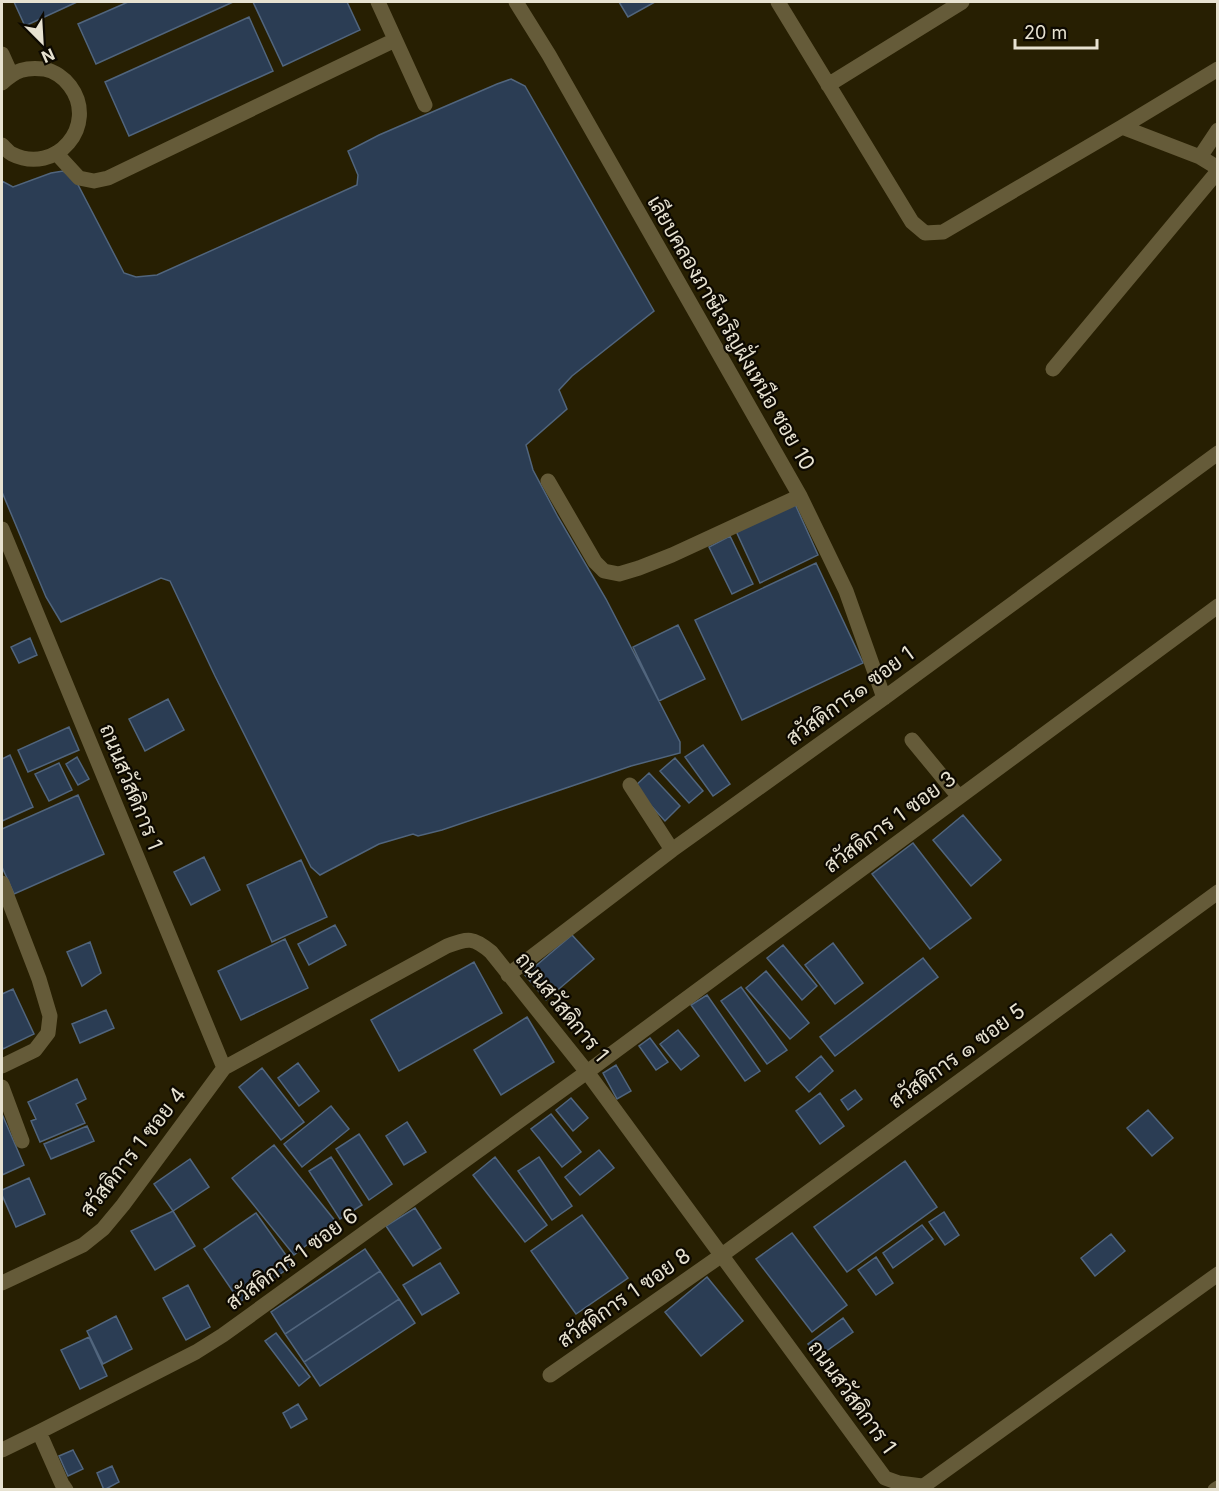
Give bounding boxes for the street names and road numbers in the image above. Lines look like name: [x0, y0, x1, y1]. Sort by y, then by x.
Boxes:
street label: เลียบคลองภาษีเจริญฝั่งเหนือ ซอย 10: [642, 188, 826, 475]
street label: สวัสดิการ๑ ซอย 1: [781, 641, 918, 750]
street label: ถนนสวัสดิการ 1: [95, 720, 168, 853]
street label: สวัสดิการ 1 ซอย 3: [819, 765, 960, 878]
street label: ถนนสวัสดิการ 1: [511, 947, 614, 1066]
street label: สวัสดิการ ๑ ซอย 5: [884, 998, 1030, 1113]
street label: สวัสดิการ 1 ซอย 4: [74, 1082, 191, 1221]
street label: สวัสดิการ 1 ซอย 6: [221, 1202, 362, 1315]
street label: สวัสดิการ 1 ซอย 8: [552, 1242, 695, 1353]
street label: ถนนสวัสดิการ 1: [803, 1335, 902, 1458]

